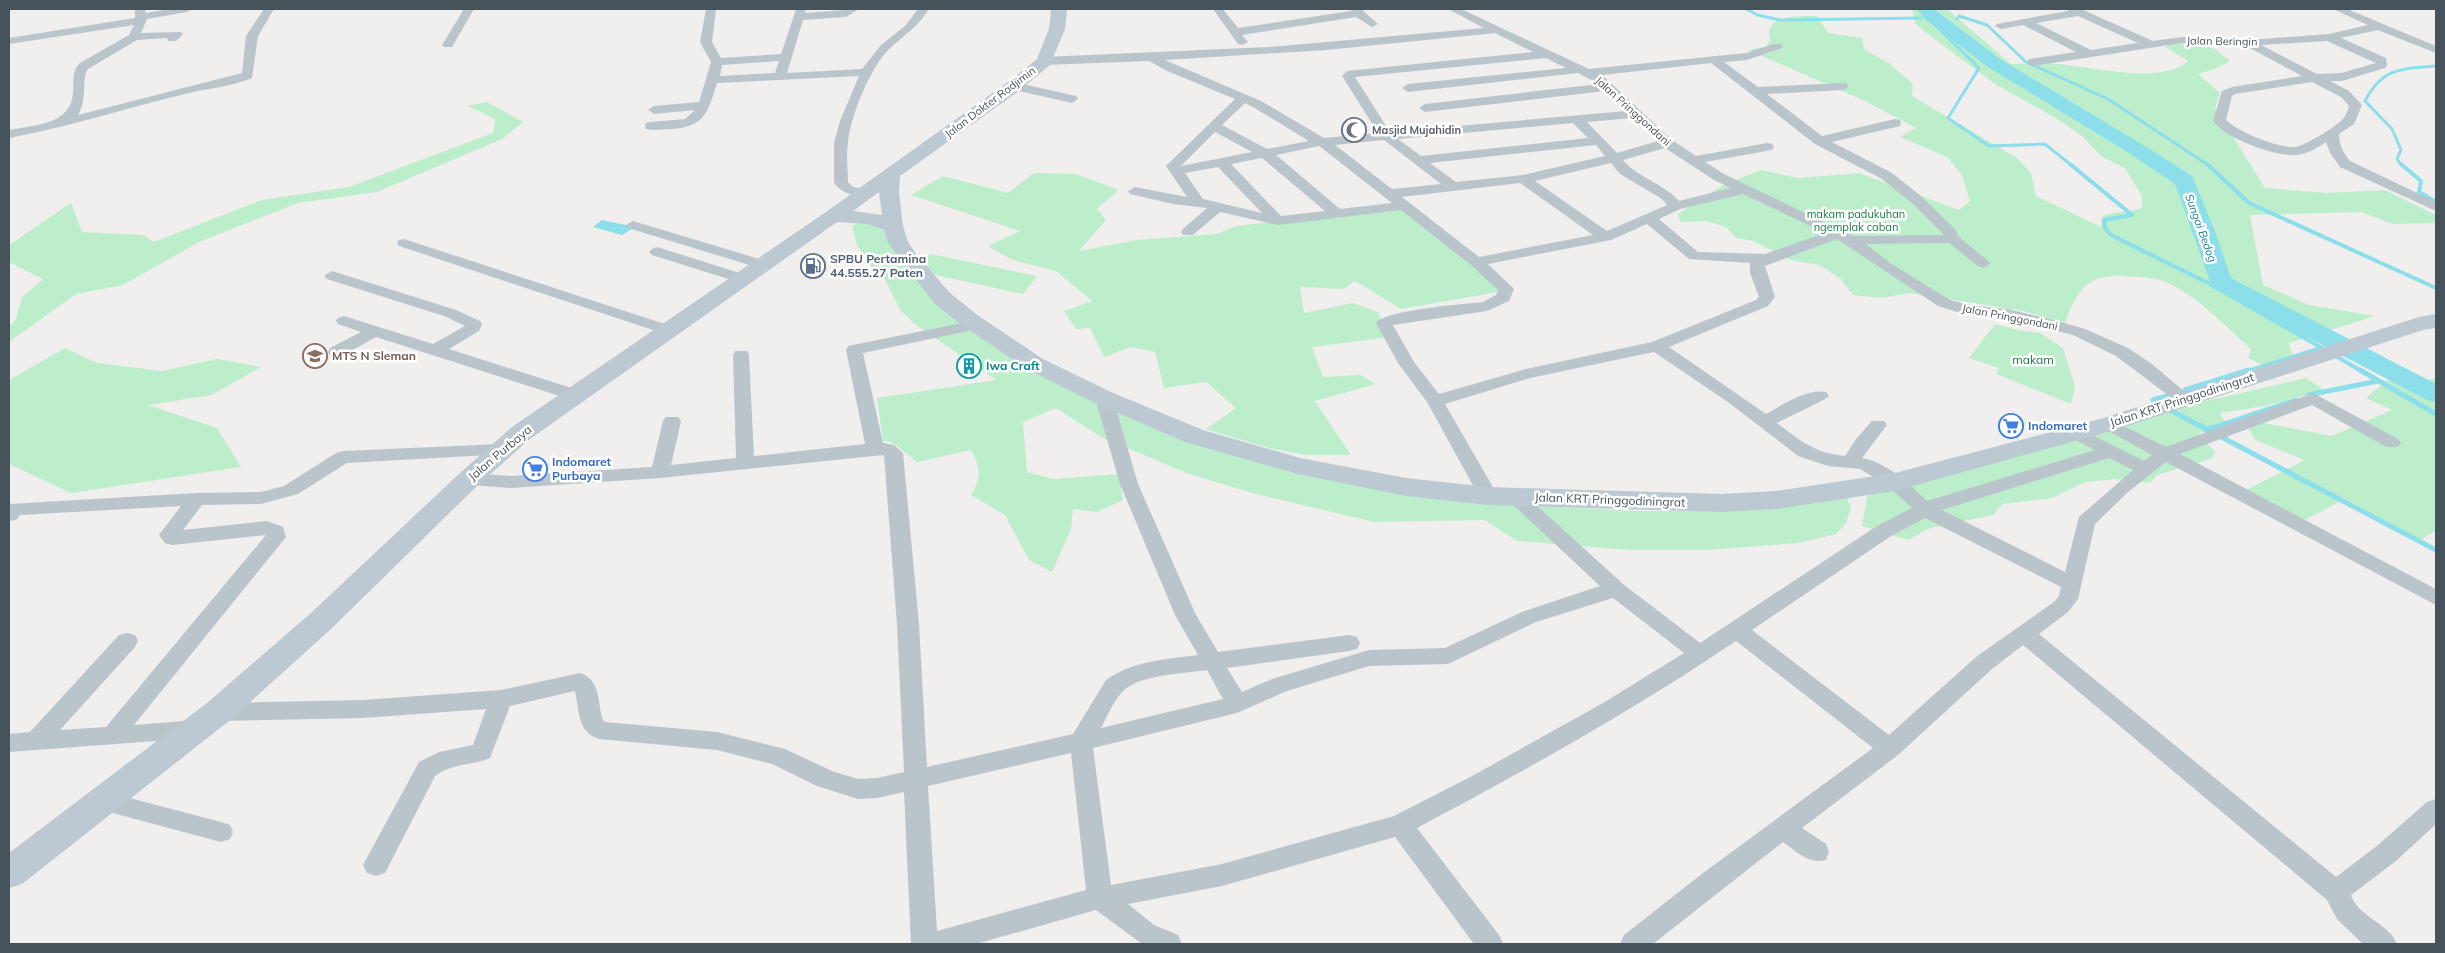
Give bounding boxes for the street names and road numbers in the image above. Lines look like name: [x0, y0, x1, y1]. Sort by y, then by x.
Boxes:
street label: Jalan Beringin: [2186, 33, 2258, 49]
street label: Jalan Dokter Radjimin: [942, 63, 1038, 141]
street label: Jalan Pringgondani: [1592, 73, 1674, 149]
street label: Jalan Pringgondani: [1961, 301, 2059, 333]
street label: Jalan KRT Pringgodiningrat: [2108, 369, 2256, 430]
street label: Jalan Purbaya: [465, 422, 534, 483]
street label: Jalan KRT Pringgodiningrat: [1535, 489, 1686, 510]

